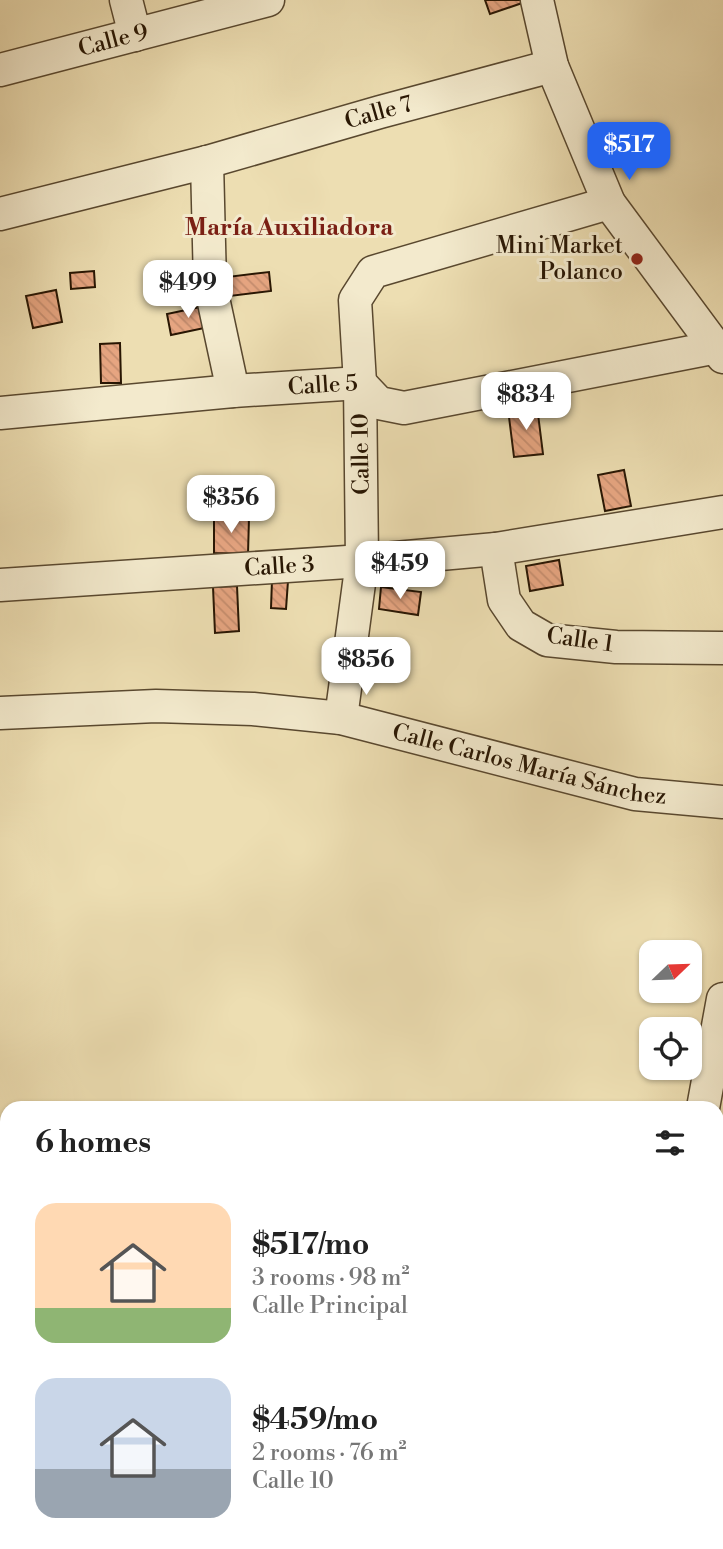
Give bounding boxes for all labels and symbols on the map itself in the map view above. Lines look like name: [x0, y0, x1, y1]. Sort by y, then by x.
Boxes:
street label: Calle 9: [75, 18, 151, 63]
street label: Calle 7: [341, 90, 416, 135]
pin: $517: [588, 122, 670, 182]
district label: María Auxiliadora: [185, 213, 394, 243]
place label: Mini Market Polanco: [496, 232, 623, 286]
marker: Mini Market Polanco: [629, 251, 645, 267]
pin: $499: [147, 260, 229, 320]
street label: Calle 5: [287, 369, 359, 402]
pin: $834: [485, 372, 567, 432]
street label: Calle 10: [346, 413, 376, 495]
pin: $356: [190, 476, 272, 535]
pin: $459: [359, 542, 441, 601]
street label: Calle 3: [243, 550, 315, 583]
street label: Calle 1: [545, 621, 615, 659]
pin: $856: [325, 638, 407, 697]
street label: Calle Carlos María Sánchez: [389, 718, 668, 811]
north arrow: [639, 940, 702, 1003]

